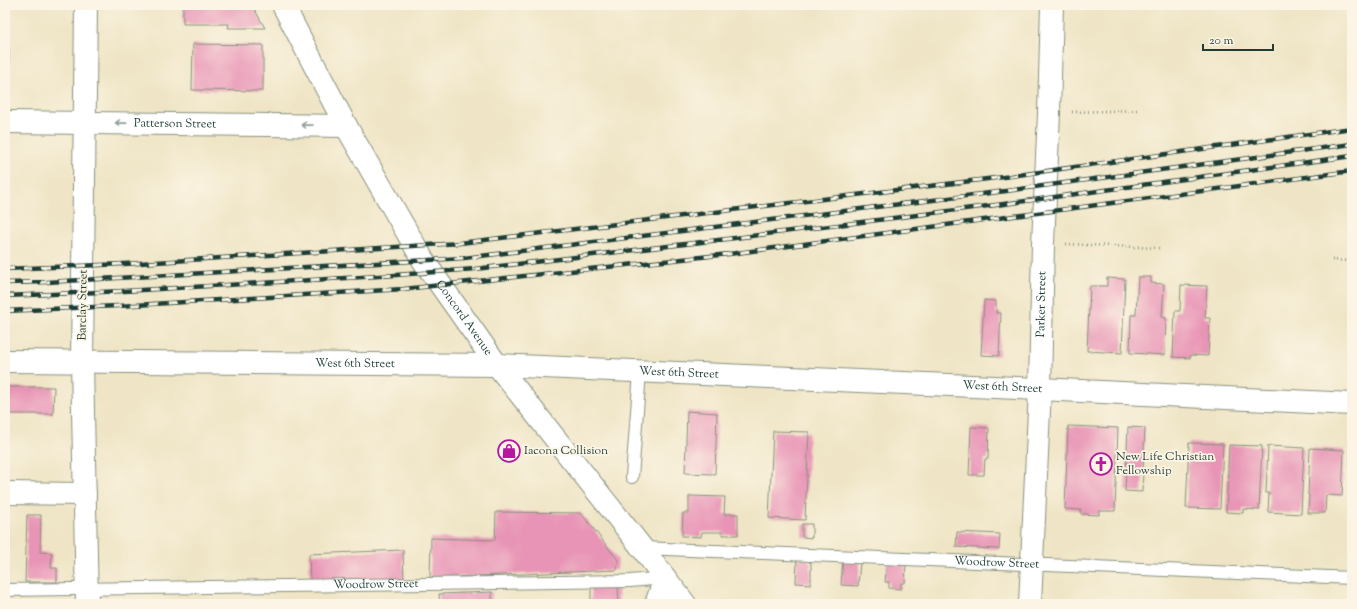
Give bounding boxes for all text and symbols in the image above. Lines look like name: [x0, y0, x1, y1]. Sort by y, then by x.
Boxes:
scale bar: [1203, 26, 1273, 52]
text: 20 m: [1209, 32, 1234, 50]
street label: Patterson Street: [134, 115, 216, 133]
one-way arrow: [115, 119, 128, 127]
one-way arrow: [301, 122, 314, 129]
street label: Barclay Street: [73, 269, 93, 341]
street label: Parker Street: [1032, 271, 1051, 338]
street label: Concord Avenue: [431, 277, 497, 360]
street label: West 6th Street: [315, 355, 395, 373]
street label: West 6th Street: [639, 362, 719, 384]
street label: West 6th Street: [962, 377, 1043, 398]
shop icon: Iacona Collision: [496, 438, 522, 464]
place label: Iacona Collision: [524, 442, 608, 460]
place label: New Life Christian Fellowship: [1116, 448, 1214, 480]
church icon: New Life Christian Fellowship: [1088, 451, 1114, 477]
street label: Woodrow Street: [954, 552, 1040, 574]
street label: Woodrow Street: [333, 575, 419, 594]

